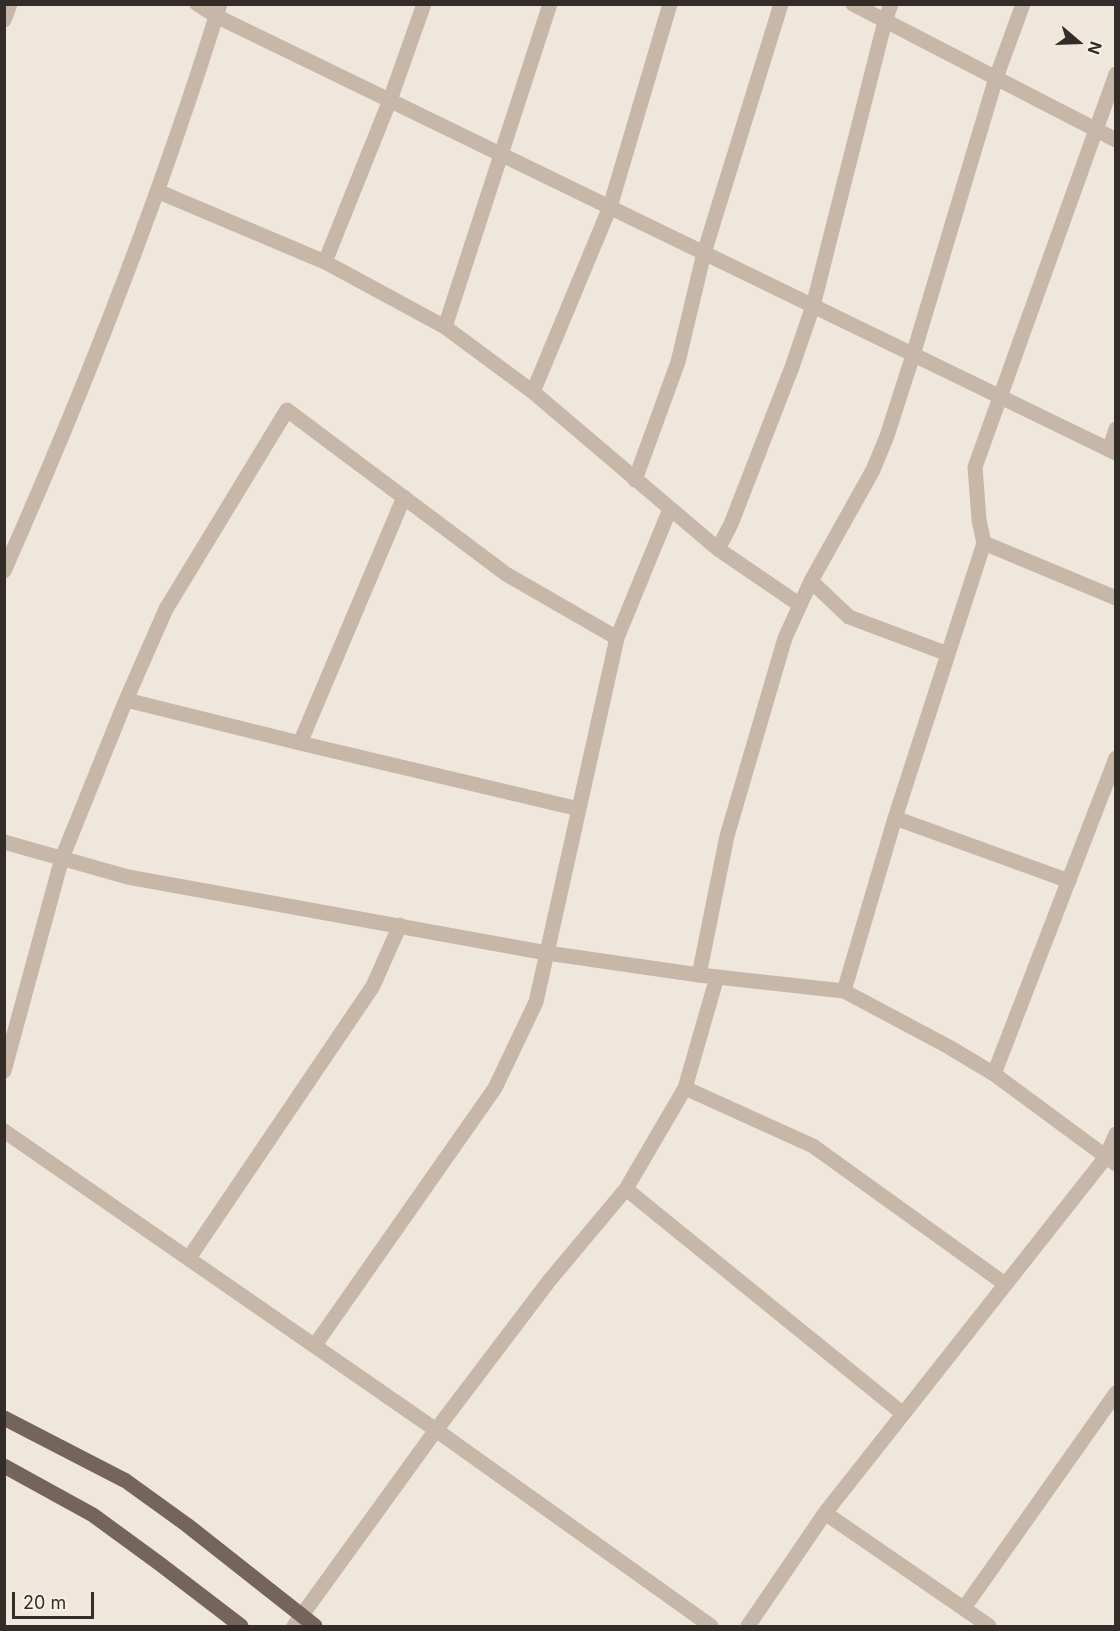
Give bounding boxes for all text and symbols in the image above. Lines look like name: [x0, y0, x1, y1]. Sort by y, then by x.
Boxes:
north arrow: [1048, 12, 1108, 72]
text: N: [1084, 39, 1106, 57]
scale bar: [15, 1580, 98, 1618]
text: 20 m: [23, 1592, 66, 1613]

